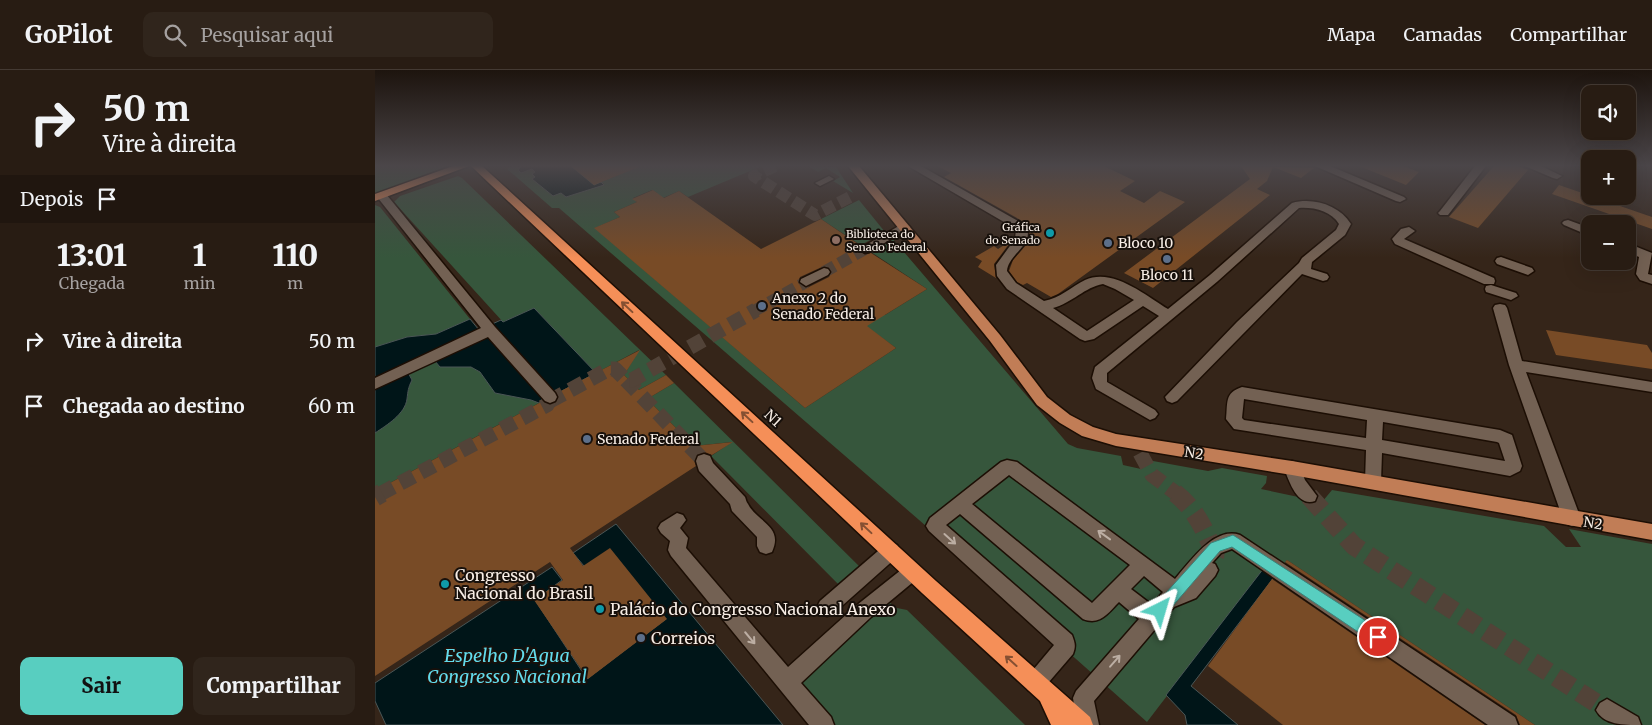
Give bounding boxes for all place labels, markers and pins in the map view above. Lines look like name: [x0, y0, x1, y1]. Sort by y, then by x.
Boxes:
place label: Gráfica do Senado: [986, 220, 1041, 247]
place label: Biblioteca do Senado Federal: [846, 227, 927, 254]
marker: Gráfica do Senado: [1044, 227, 1056, 239]
marker: Biblioteca do Senado Federal: [830, 234, 842, 246]
place label: Bloco 10: [1118, 234, 1173, 252]
marker: Bloco 10: [1102, 237, 1114, 249]
marker: Bloco 11: [1161, 253, 1173, 265]
place label: Bloco 11: [1141, 266, 1193, 284]
place label: Anexo 2 do Senado Federal: [771, 289, 875, 323]
marker: Anexo 2 do Senado Federal: [756, 300, 768, 312]
place label: Senado Federal: [597, 430, 700, 448]
marker: Senado Federal: [581, 433, 593, 445]
place label: Congresso Nacional do Brasil: [455, 565, 593, 603]
marker: Congresso Nacional do Brasil: [439, 578, 451, 590]
place label: Palácio do Congresso Nacional Anexo: [610, 599, 896, 619]
marker: Palácio do Congresso Nacional Anexo: [594, 603, 606, 615]
pin: [1357, 616, 1399, 658]
place label: Correios: [651, 628, 715, 648]
marker: Correios: [635, 632, 647, 644]

